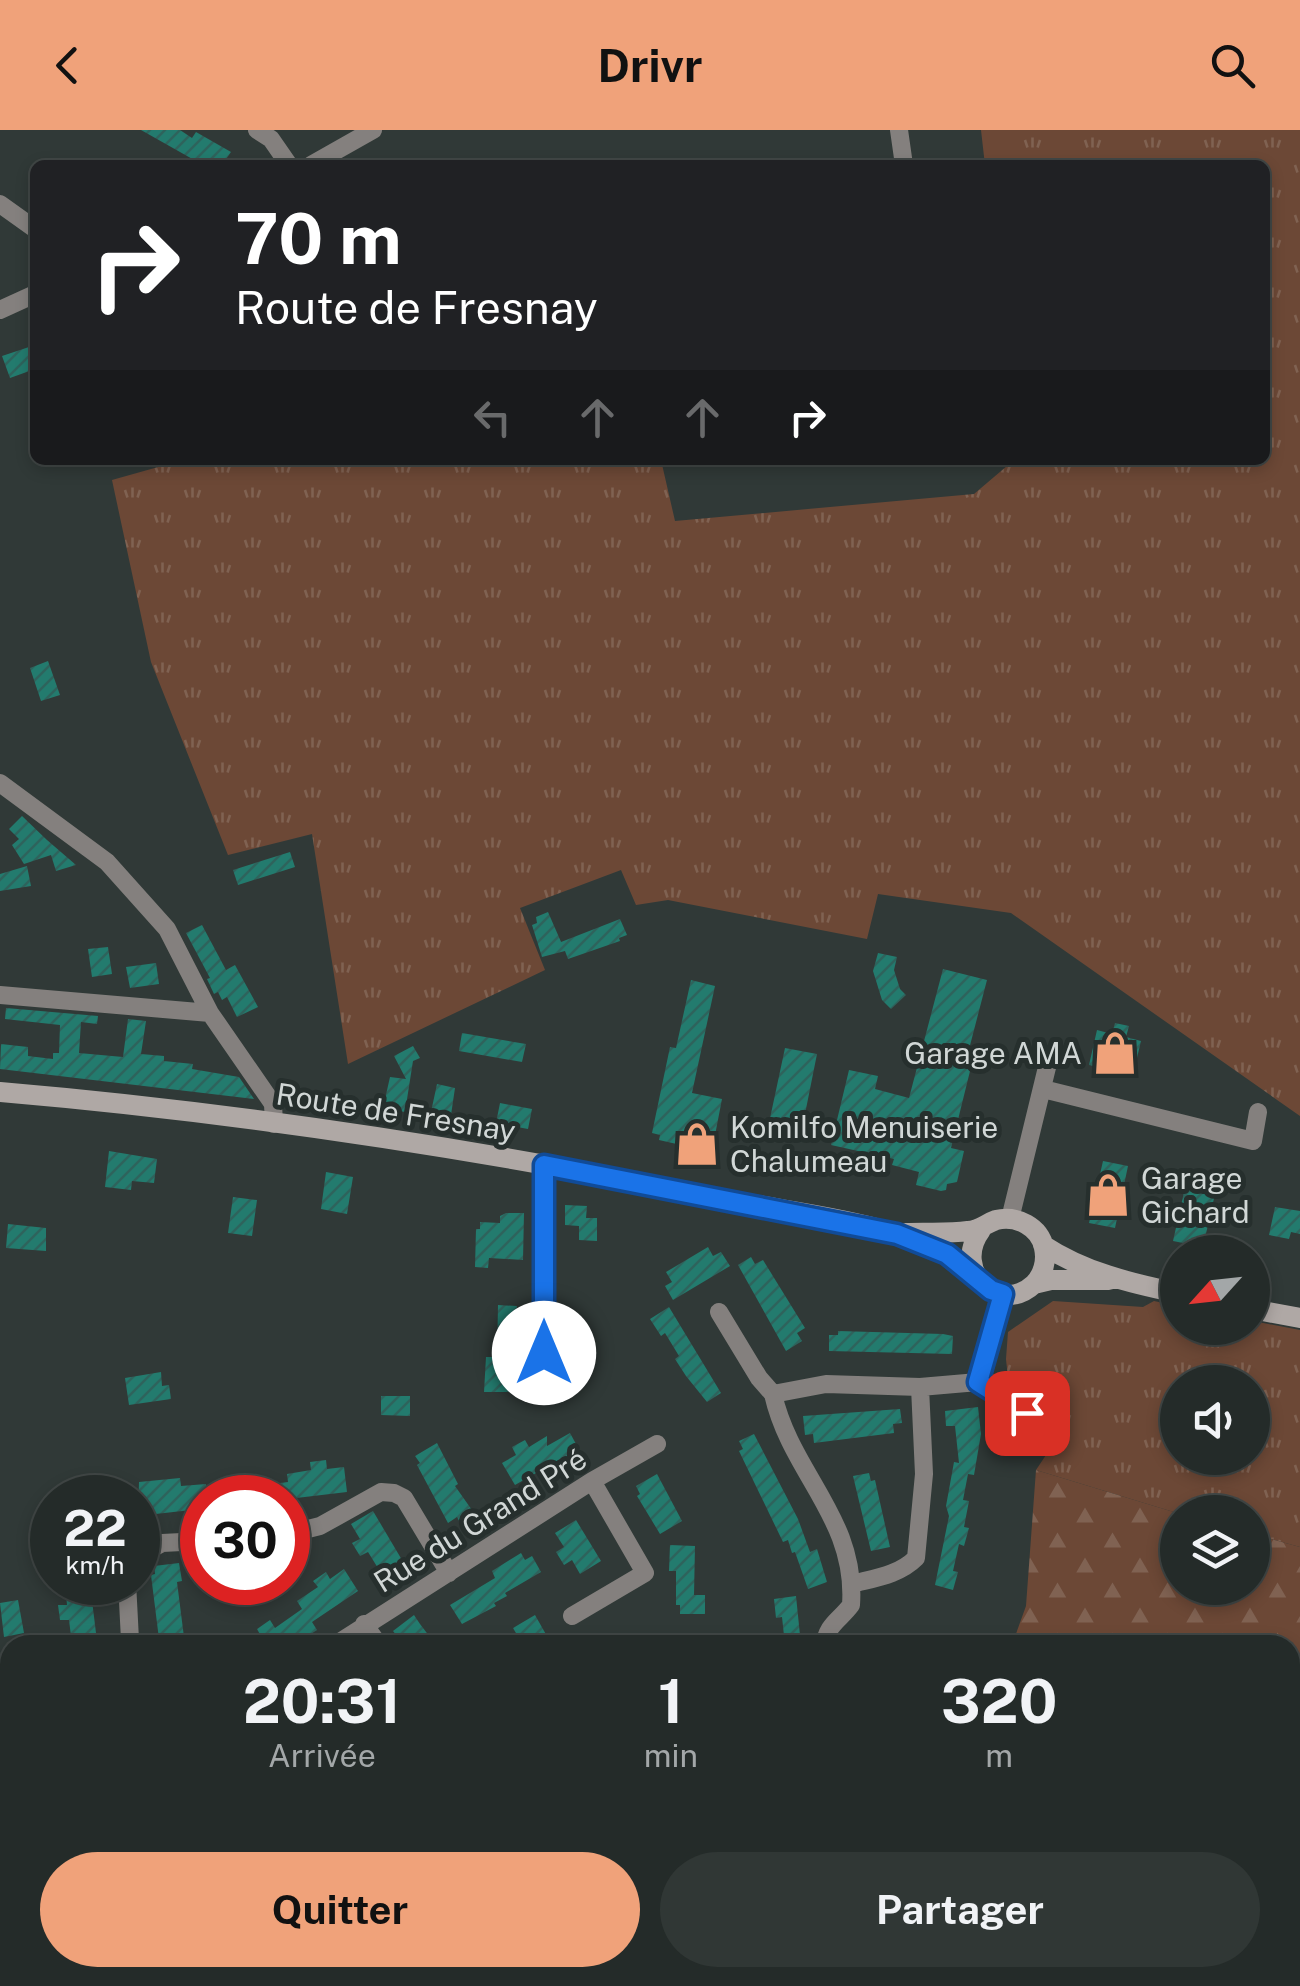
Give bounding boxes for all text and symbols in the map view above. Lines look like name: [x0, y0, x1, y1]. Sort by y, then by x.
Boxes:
icon: back: [40, 38, 95, 93]
icon: search: [1205, 38, 1260, 93]
text: Drivr: [598, 39, 702, 92]
text: 70 m: [235, 197, 402, 280]
icon: right: [70, 200, 200, 330]
text: Route de Fresnay: [235, 281, 598, 334]
icon: left: [465, 390, 520, 445]
icon: ahead: [570, 390, 625, 445]
icon: ahead: [675, 390, 730, 445]
icon: right: [780, 390, 835, 445]
shop icon: Garage AMA: [1091, 1029, 1139, 1077]
place label: Garage AMA: [904, 1035, 1082, 1071]
street label: Route de Fresnay: [274, 1075, 518, 1149]
place label: Komilfo Menuiserie Chalumeau: [730, 1109, 998, 1179]
shop icon: Komilfo Menuiserie Chalumeau: [673, 1120, 721, 1168]
place label: Garage Gichard: [1141, 1160, 1250, 1230]
shop icon: Garage Gichard: [1084, 1171, 1132, 1219]
north arrow: [1160, 1235, 1270, 1345]
map controls: [1160, 1235, 1270, 1605]
position arrow: [492, 1301, 596, 1405]
button: sound: [1160, 1365, 1270, 1475]
pin: [985, 1371, 1070, 1456]
icon: arrive: [1000, 1386, 1055, 1441]
street label: Rue du Grand Pré: [367, 1440, 593, 1600]
speed limit sign: 30: [180, 1475, 310, 1605]
button: layers: [1160, 1495, 1270, 1605]
text: 22: [63, 1498, 127, 1557]
text: km/h: [66, 1550, 124, 1580]
text: 20:31: [243, 1666, 401, 1737]
text: 1: [658, 1666, 684, 1737]
text: 320: [941, 1666, 1057, 1737]
text: Arrivée: [268, 1737, 376, 1774]
text: min: [644, 1737, 698, 1774]
text: m: [985, 1737, 1013, 1774]
button: Quitter: [40, 1852, 640, 1967]
button: Partager: [660, 1852, 1260, 1967]

